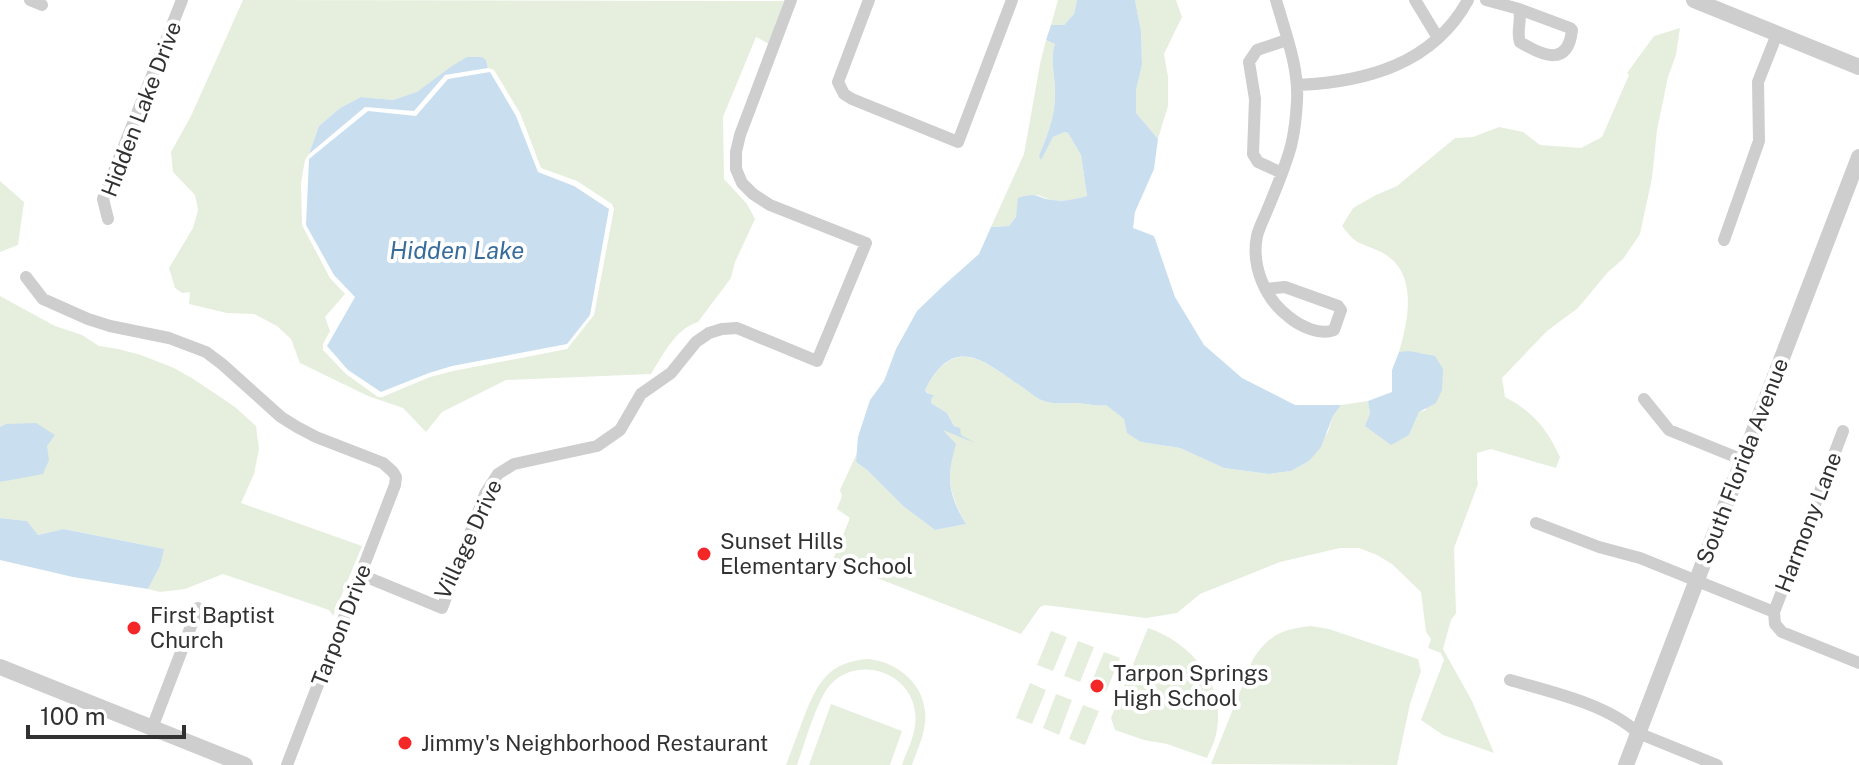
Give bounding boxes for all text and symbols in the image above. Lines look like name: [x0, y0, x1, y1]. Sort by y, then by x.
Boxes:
street label: Hidden Lake Drive: [96, 18, 186, 200]
water label: Hidden Lake: [390, 236, 524, 264]
street label: South Florida Avenue: [1691, 354, 1793, 568]
street label: Harmony Lane: [1769, 448, 1847, 596]
street label: Village Drive: [429, 475, 507, 603]
place label: Sunset Hills Elementary School: [720, 528, 913, 579]
marker: Sunset Hills Elementary School: [695, 545, 713, 563]
street label: Tarpon Drive: [306, 560, 376, 690]
place label: First Baptist Church: [150, 602, 275, 653]
marker: First Baptist Church: [125, 619, 143, 637]
place label: Tarpon Springs High School: [1113, 660, 1268, 711]
marker: Tarpon Springs High School: [1088, 677, 1106, 695]
scale bar: [28, 689, 184, 739]
text: 100 m: [40, 702, 106, 730]
place label: Jimmy's Neighborhood Restaurant: [421, 730, 768, 756]
marker: Jimmy's Neighborhood Restaurant: [396, 734, 414, 752]

